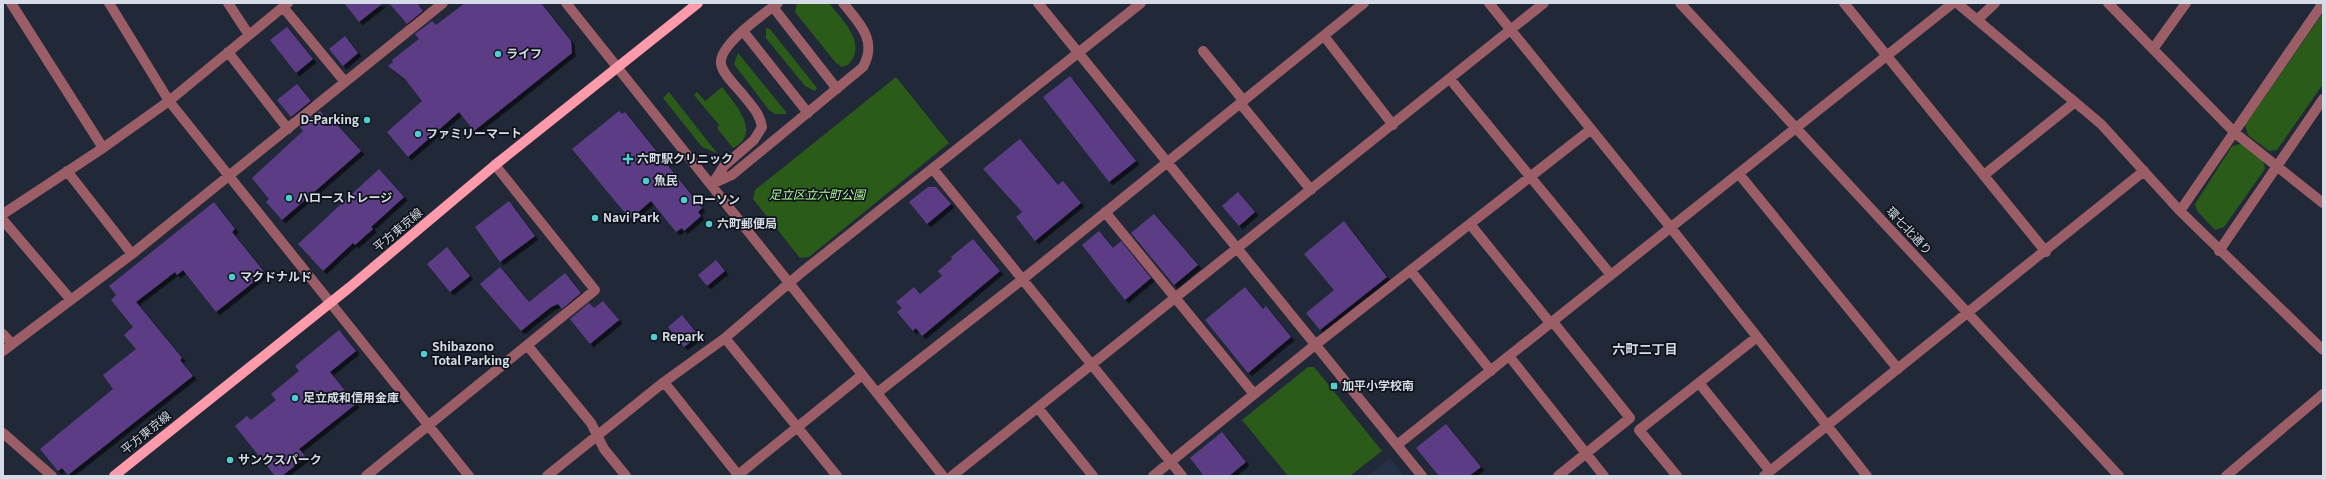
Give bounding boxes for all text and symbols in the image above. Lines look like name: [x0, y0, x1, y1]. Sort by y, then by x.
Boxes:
place label: ライフ: [506, 44, 542, 61]
marker: ライフ: [493, 49, 503, 59]
place label: D-Parking: [300, 110, 359, 127]
marker: D-Parking: [362, 115, 372, 125]
place label: ファミリーマート: [426, 124, 522, 141]
marker: ファミリーマート: [413, 129, 423, 139]
place label: 六町駅クリニック: [637, 149, 733, 166]
marker: 六町駅クリニック: [622, 153, 634, 165]
place label: 魚民: [654, 171, 678, 188]
marker: 魚民: [641, 176, 651, 186]
park label: 足立区立六町公園: [769, 185, 867, 202]
place label: ハローストレージ: [297, 188, 392, 205]
place label: ローソン: [692, 190, 740, 207]
marker: ハローストレージ: [284, 193, 294, 203]
marker: ローソン: [679, 195, 689, 205]
street label: 環七北通り: [1883, 202, 1937, 258]
street label: 平方東京線: [369, 203, 425, 255]
place label: Navi Park: [603, 208, 660, 225]
marker: Navi Park: [590, 213, 600, 223]
place label: 六町郵便局: [717, 214, 777, 231]
marker: 六町郵便局: [704, 219, 714, 229]
place label: マクドナルド: [240, 267, 312, 284]
marker: マクドナルド: [227, 272, 237, 282]
place label: Repark: [662, 327, 705, 344]
marker: Repark: [649, 332, 659, 342]
place label: Shibazono Total Parking: [432, 337, 509, 368]
district label: 六町二丁目: [1612, 339, 1678, 358]
marker: Shibazono Total Parking: [419, 349, 429, 359]
place label: 加平小学校南: [1342, 376, 1414, 393]
marker: 加平小学校南: [1329, 381, 1339, 391]
place label: 足立成和信用金庫: [303, 388, 399, 405]
marker: 足立成和信用金庫: [290, 393, 300, 403]
street label: 平方東京線: [116, 406, 174, 457]
place label: サンクスパーク: [238, 450, 322, 467]
marker: サンクスパーク: [225, 455, 235, 465]

